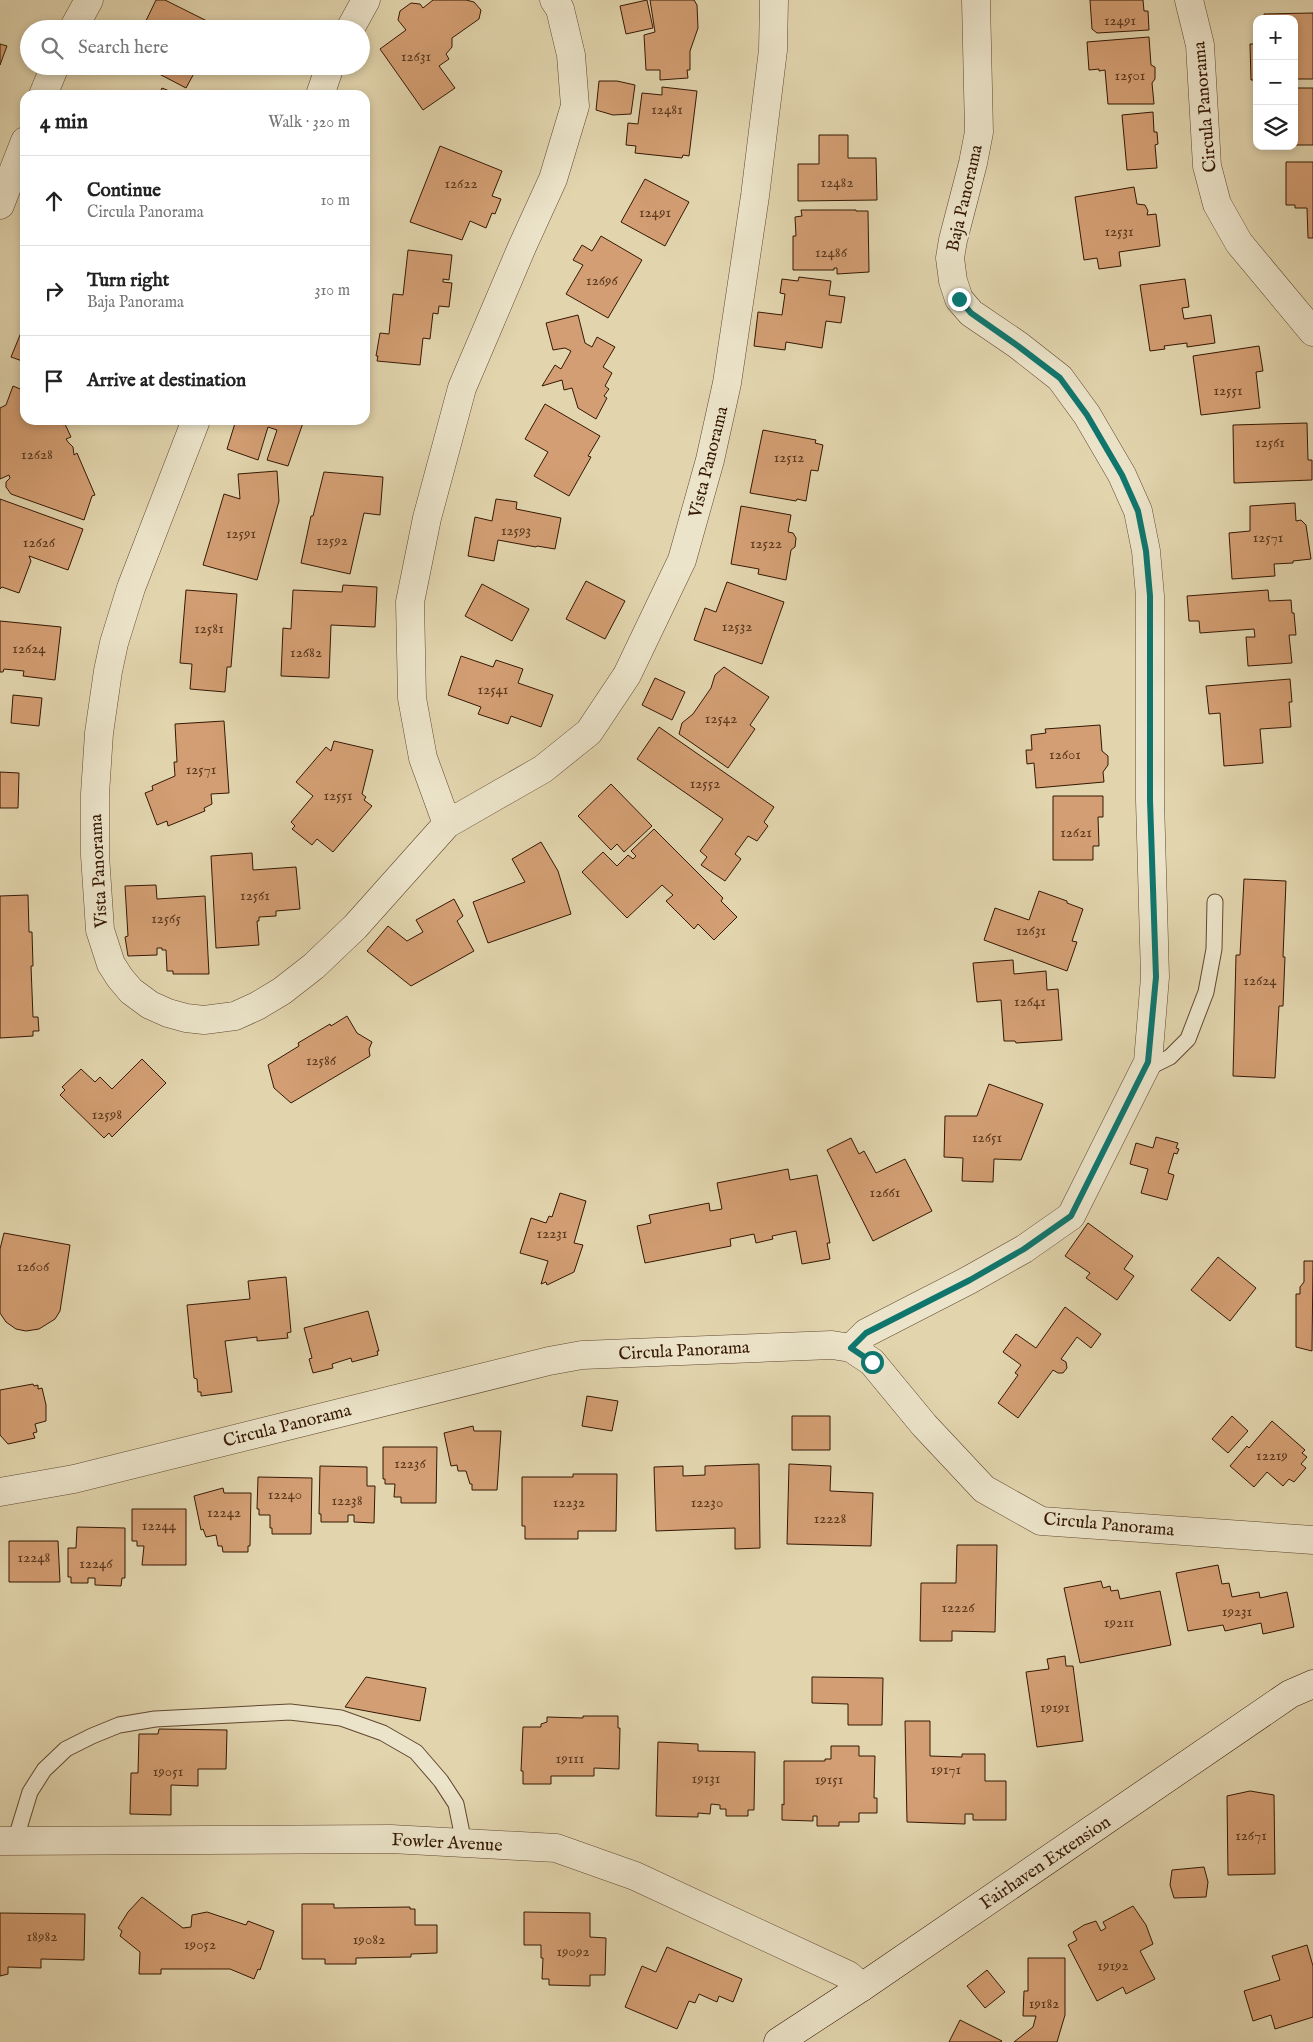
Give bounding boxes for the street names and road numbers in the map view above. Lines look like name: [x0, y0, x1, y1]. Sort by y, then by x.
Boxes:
street label: Circula Panorama: [1188, 40, 1223, 173]
street label: Baja Panorama: [942, 142, 989, 254]
street label: Vista Panorama: [684, 404, 734, 522]
street label: Vista Panorama: [85, 813, 114, 930]
street label: Circula Panorama: [618, 1337, 750, 1366]
street label: Circula Panorama: [221, 1399, 354, 1453]
street label: Circula Panorama: [1042, 1508, 1175, 1543]
street label: Fairhaven Extension: [976, 1811, 1116, 1915]
street label: Fowler Avenue: [391, 1829, 503, 1858]

